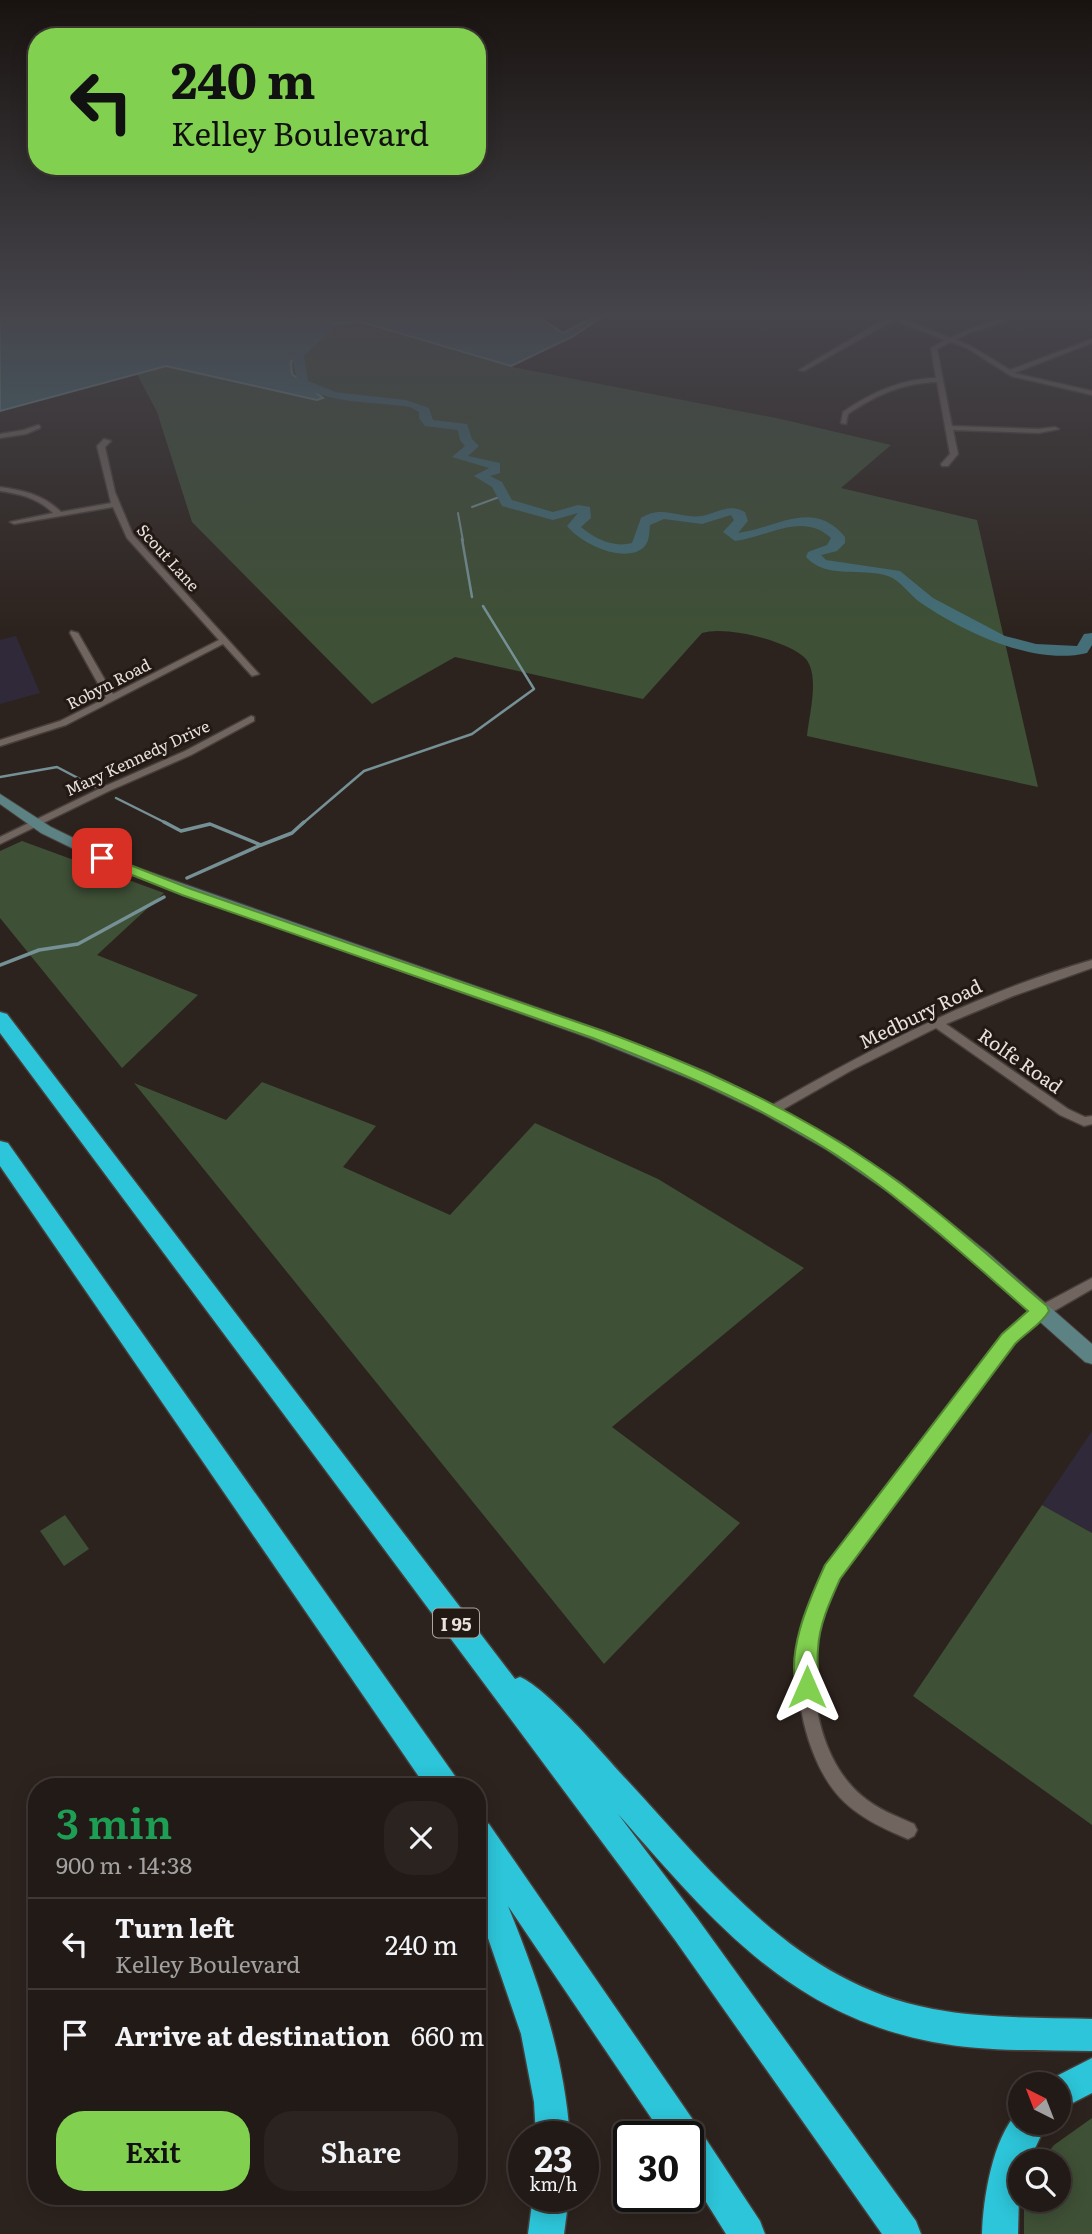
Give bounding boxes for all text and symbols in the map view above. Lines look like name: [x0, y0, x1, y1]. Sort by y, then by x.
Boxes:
text: 240 m: [171, 41, 316, 114]
icon: left: [56, 56, 147, 147]
text: Kelley Boulevard: [171, 108, 429, 156]
street label: Scout Lane: [132, 518, 206, 596]
street label: Robyn Road: [62, 651, 154, 714]
street label: Mary Kennedy Drive: [61, 713, 213, 801]
pin: [72, 828, 132, 888]
icon: arrive: [83, 839, 121, 877]
street label: Medbury Road: [854, 971, 986, 1055]
street label: Rolfe Road: [973, 1021, 1069, 1100]
road number: I 95: [433, 1608, 479, 1638]
position arrow: [770, 1650, 844, 1724]
text: 3 min: [56, 1790, 172, 1852]
button: close: [384, 1801, 458, 1875]
text: 900 m · 14:38: [56, 1847, 192, 1881]
text: Turn left: [115, 1907, 234, 1946]
text: 240 m: [385, 1924, 458, 1963]
icon: left: [56, 1925, 94, 1963]
text: Kelley Boulevard: [115, 1946, 300, 1980]
text: Arrive at destination: [115, 2015, 390, 2054]
text: 660 m: [411, 2015, 484, 2054]
icon: arrive: [56, 2016, 94, 2054]
north arrow: [1008, 2072, 1071, 2135]
map controls: [1008, 2072, 1071, 2212]
button: Exit: [56, 2111, 250, 2191]
button: Share: [264, 2111, 458, 2191]
speed limit sign: 30: [613, 2121, 704, 2212]
text: 23: [534, 2131, 573, 2183]
button: search: [1008, 2149, 1071, 2212]
text: km/h: [530, 2170, 577, 2197]

